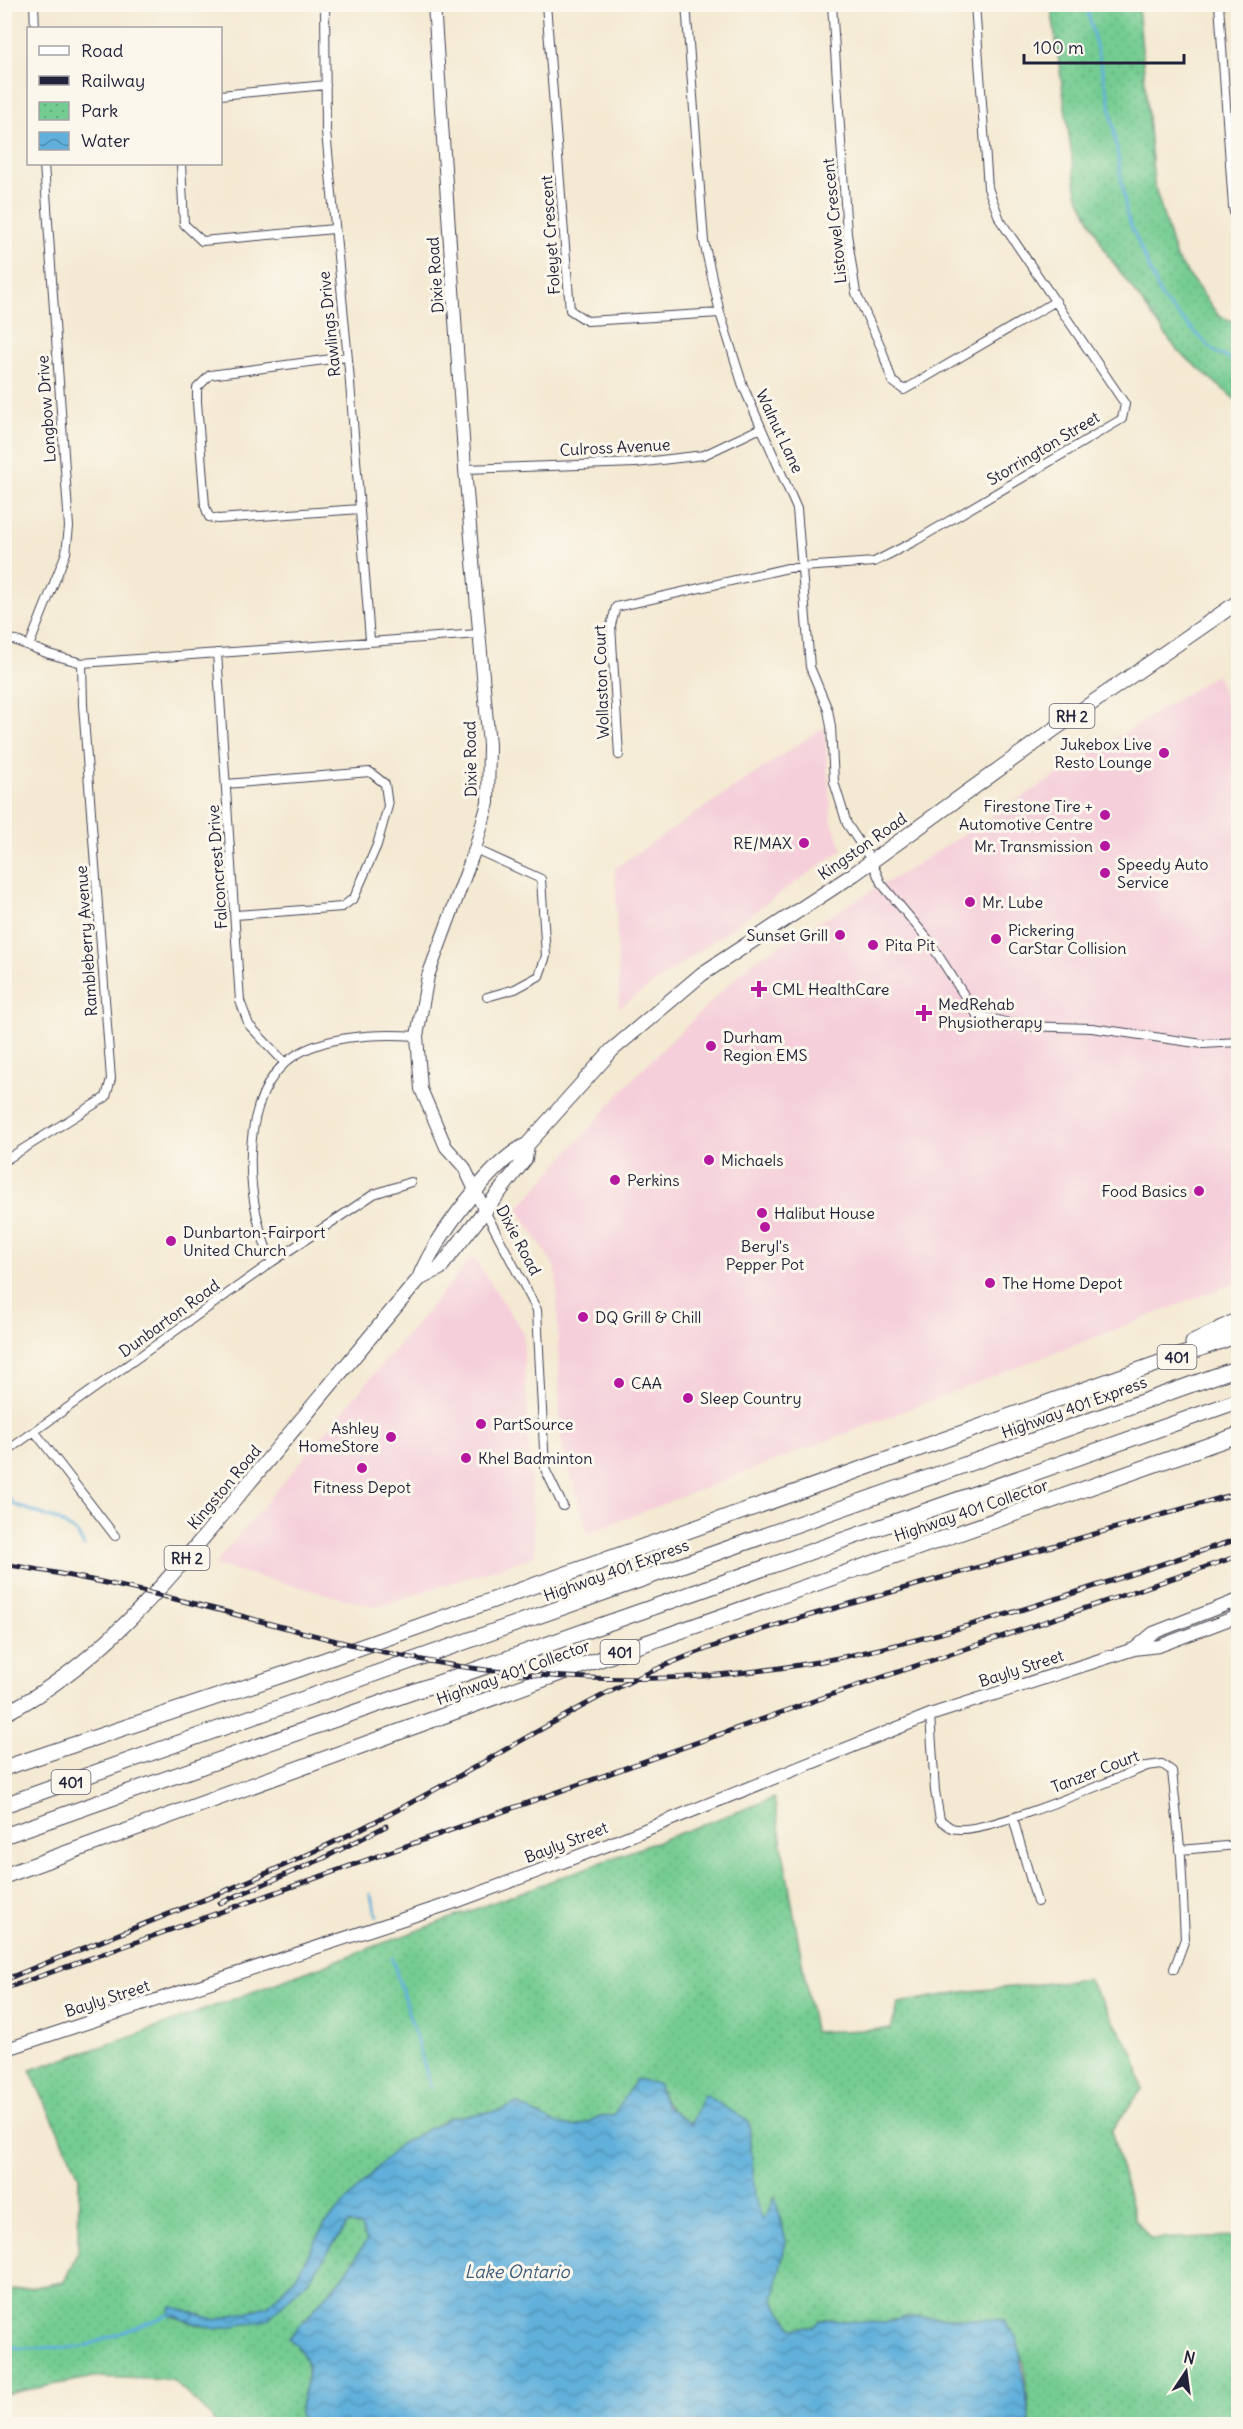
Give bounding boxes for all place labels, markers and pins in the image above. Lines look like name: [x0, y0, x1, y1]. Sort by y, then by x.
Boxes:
place label: Jukebox Live Resto Lounge: [1054, 734, 1152, 772]
marker: Jukebox Live Resto Lounge: [1157, 746, 1171, 760]
place label: Firestone Tire + Automotive Centre: [959, 796, 1093, 834]
marker: Firestone Tire + Automotive Centre: [1098, 808, 1112, 822]
place label: RE/MAX: [733, 833, 792, 853]
marker: RE/MAX: [797, 836, 811, 850]
place label: Mr. Transmission: [974, 836, 1093, 856]
marker: Mr. Transmission: [1098, 839, 1112, 853]
place label: Speedy Auto Service: [1117, 854, 1209, 892]
marker: Speedy Auto Service: [1098, 866, 1112, 880]
place label: Mr. Lube: [982, 892, 1043, 912]
marker: Mr. Lube: [963, 895, 977, 909]
place label: Pickering CarStar Collision: [1008, 920, 1127, 958]
place label: Sunset Grill: [747, 925, 828, 945]
marker: Sunset Grill: [833, 928, 847, 942]
marker: Pickering CarStar Collision: [989, 932, 1003, 946]
place label: Pita Pit: [885, 935, 936, 955]
marker: Pita Pit: [866, 938, 880, 952]
place label: CML HealthCare: [772, 979, 889, 999]
marker: CML HealthCare: [750, 980, 768, 998]
place label: MedRehab Physiotherapy: [938, 994, 1043, 1032]
marker: MedRehab Physiotherapy: [915, 1004, 933, 1022]
place label: Durham Region EMS: [723, 1027, 807, 1065]
marker: Durham Region EMS: [704, 1039, 718, 1053]
place label: Michaels: [721, 1150, 783, 1170]
marker: Michaels: [702, 1153, 716, 1167]
place label: Perkins: [627, 1170, 679, 1190]
marker: Perkins: [608, 1173, 622, 1187]
place label: Food Basics: [1102, 1181, 1187, 1201]
marker: Food Basics: [1192, 1184, 1206, 1198]
place label: Halibut House: [774, 1203, 875, 1223]
marker: Halibut House: [755, 1206, 769, 1220]
marker: Beryl's Pepper Pot: [758, 1220, 772, 1234]
place label: Dunbarton-Fairport United Church: [183, 1222, 326, 1260]
marker: Dunbarton-Fairport United Church: [164, 1234, 178, 1248]
place label: Beryl's Pepper Pot: [726, 1236, 805, 1274]
place label: The Home Depot: [1002, 1273, 1123, 1293]
marker: The Home Depot: [983, 1276, 997, 1290]
place label: DQ Grill & Chill: [595, 1307, 701, 1327]
marker: DQ Grill & Chill: [576, 1310, 590, 1324]
place label: CAA: [631, 1373, 662, 1393]
marker: CAA: [612, 1376, 626, 1390]
place label: Sleep Country: [700, 1388, 802, 1408]
marker: Sleep Country: [681, 1391, 695, 1405]
place label: PartSource: [493, 1414, 573, 1434]
marker: PartSource: [474, 1417, 488, 1431]
place label: Ashley HomeStore: [298, 1418, 379, 1456]
marker: Ashley HomeStore: [384, 1430, 398, 1444]
place label: Khel Badminton: [478, 1448, 592, 1468]
marker: Khel Badminton: [459, 1451, 473, 1465]
marker: Fitness Depot: [355, 1461, 369, 1475]
place label: Fitness Depot: [313, 1477, 411, 1497]

